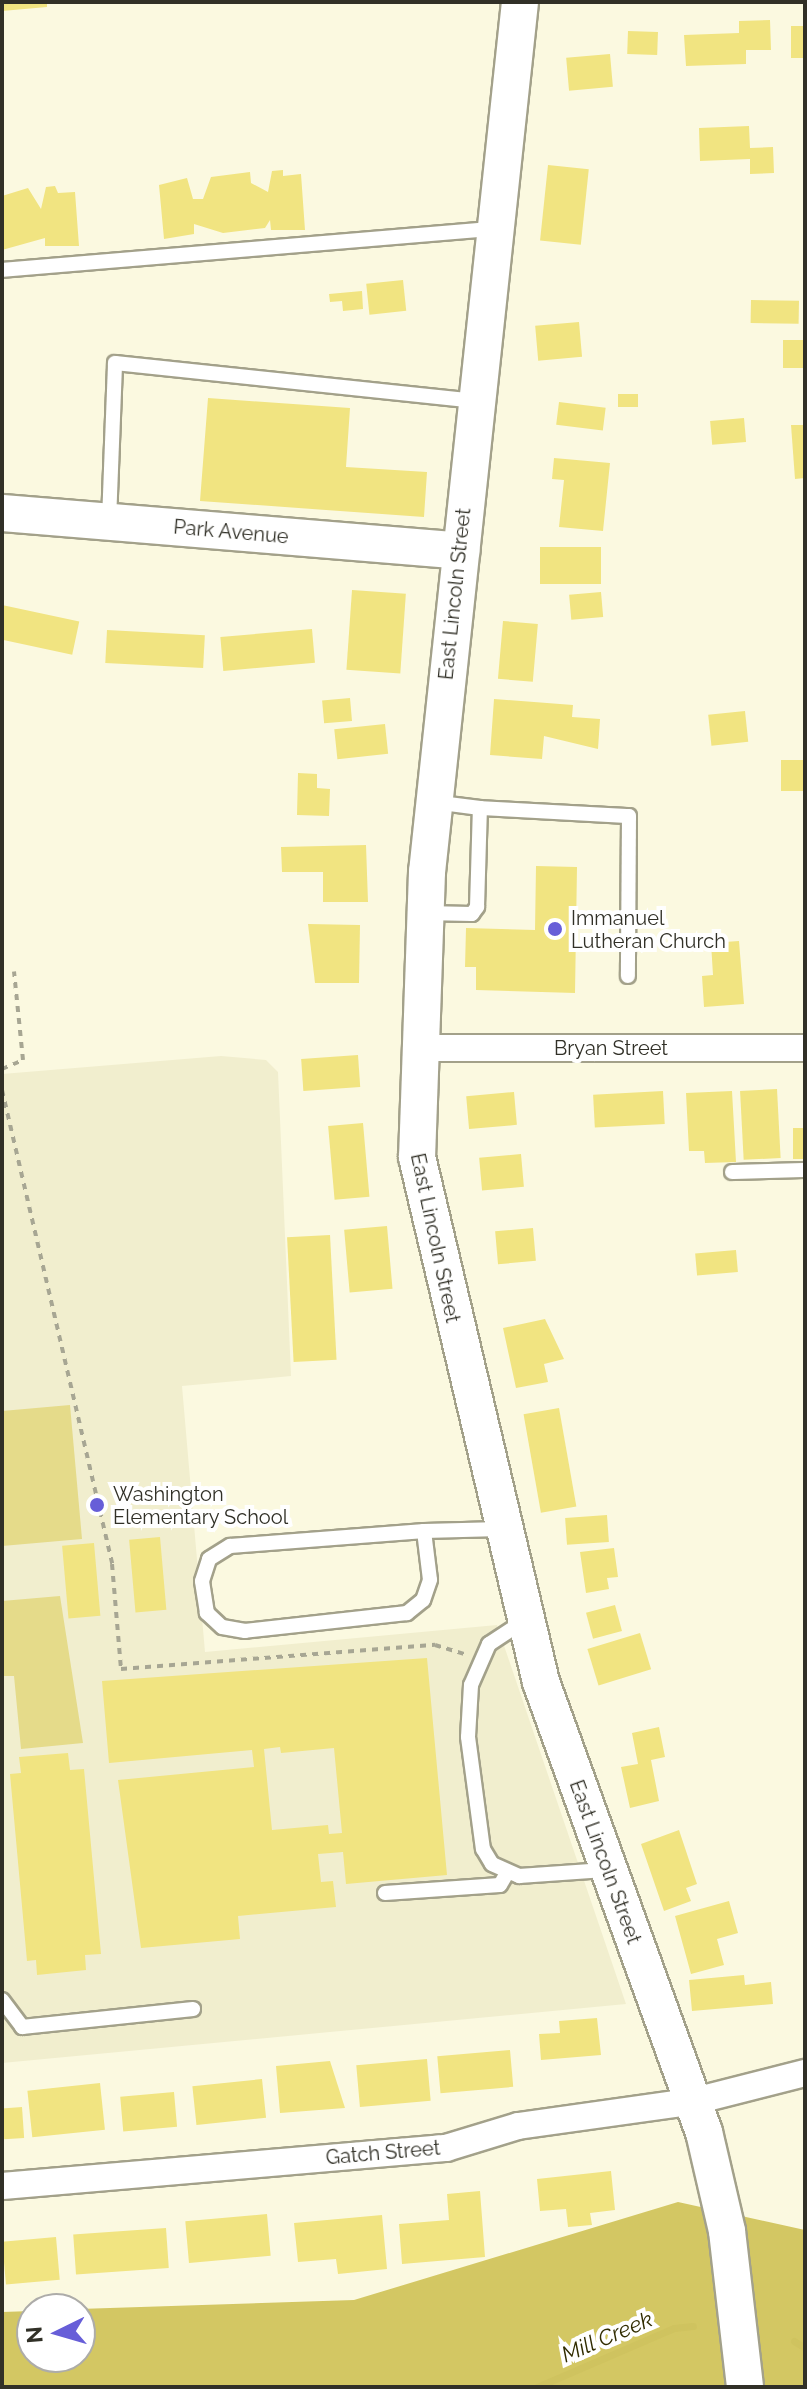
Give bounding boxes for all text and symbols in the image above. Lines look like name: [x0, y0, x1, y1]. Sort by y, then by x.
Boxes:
street label: East Lincoln Street: [434, 507, 476, 681]
street label: Park Avenue: [172, 515, 290, 549]
place label: Immanuel Lutheran Church: [571, 906, 726, 953]
marker: Immanuel Lutheran Church: [546, 920, 564, 938]
street label: Bryan Street: [554, 1036, 668, 1060]
street label: East Lincoln Street: [405, 1151, 465, 1325]
place label: Washington Elementary School: [113, 1482, 289, 1529]
marker: Washington Elementary School: [88, 1496, 106, 1514]
street label: East Lincoln Street: [564, 1777, 646, 1947]
street label: Gatch Street: [325, 2136, 441, 2170]
north arrow: [16, 2293, 96, 2373]
water label: Mill Creek: [557, 2306, 657, 2368]
text: N: [20, 2325, 48, 2344]

